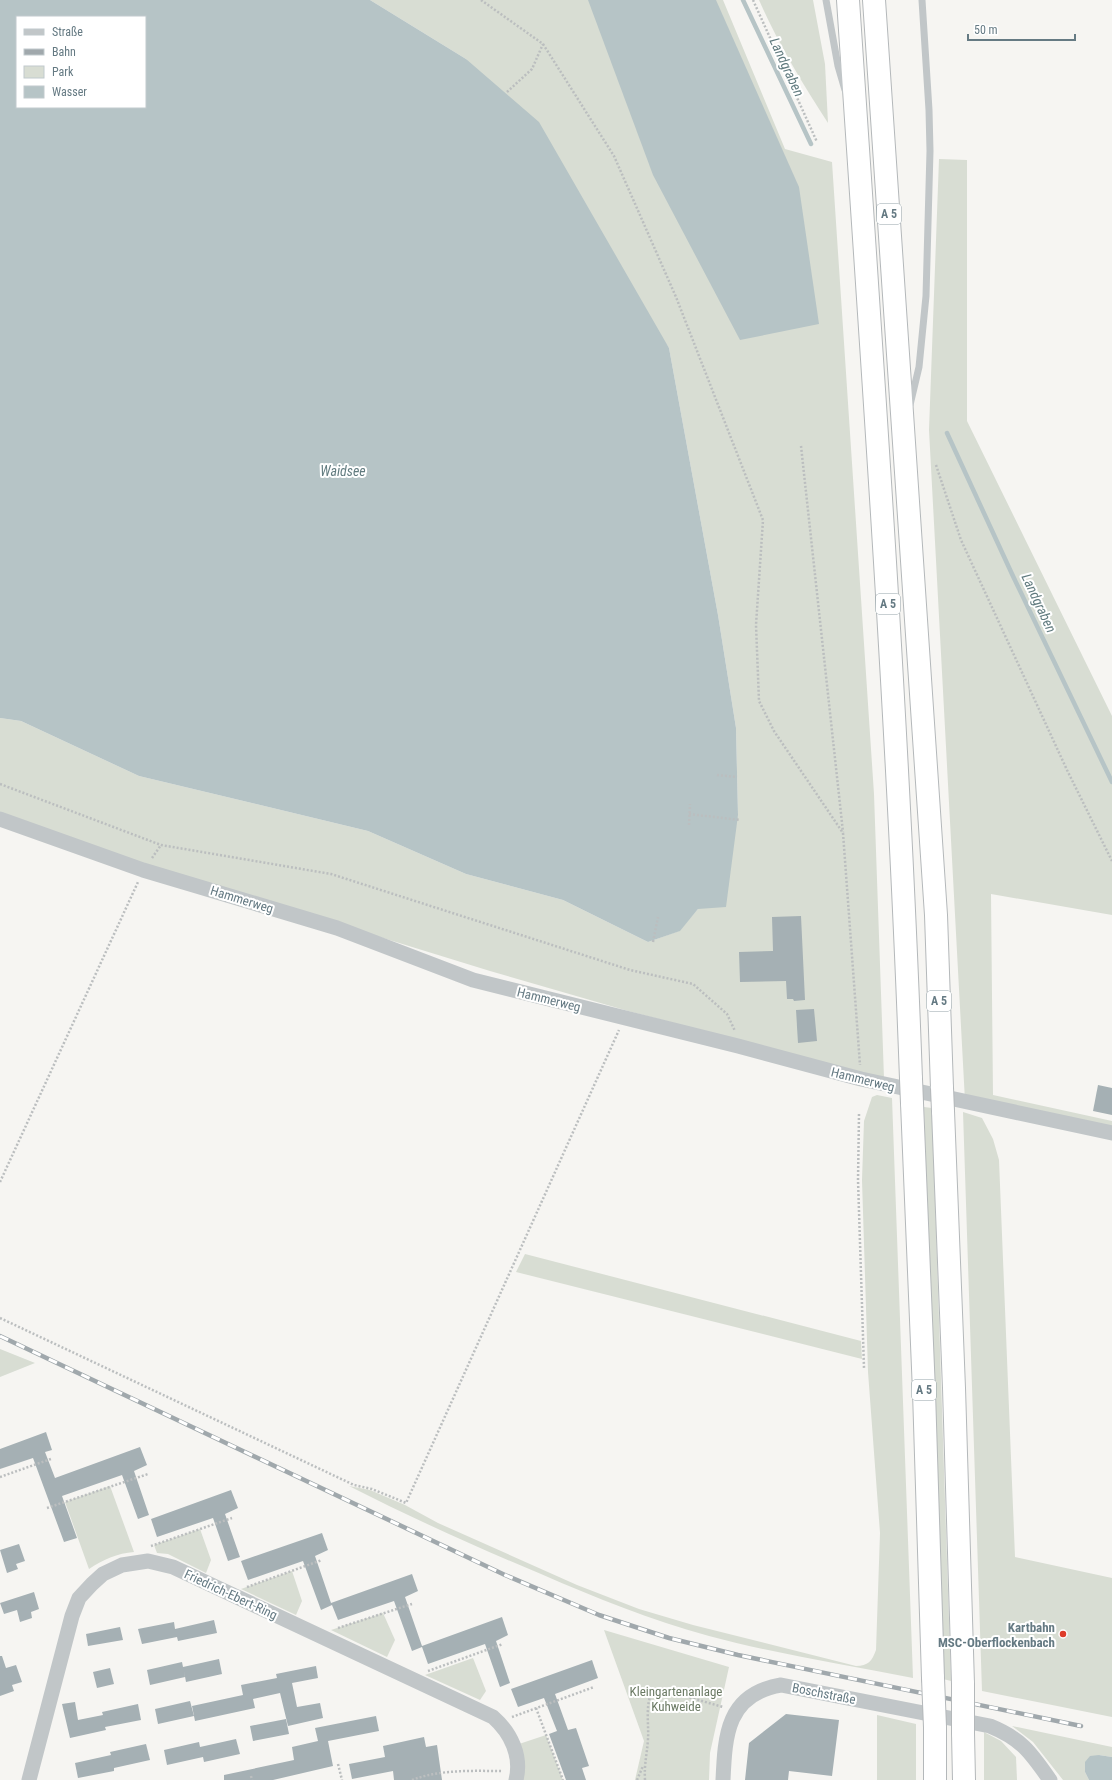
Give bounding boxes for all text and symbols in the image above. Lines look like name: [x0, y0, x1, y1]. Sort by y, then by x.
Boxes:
legend: [16, 16, 146, 108]
scale bar: [968, 16, 1075, 42]
text: 50 m: [974, 23, 998, 37]
text: Straße: [52, 25, 83, 39]
water label: Landgraben: [766, 35, 808, 99]
text: Bahn: [52, 45, 76, 59]
text: Park: [52, 65, 74, 79]
text: Wasser: [52, 85, 87, 99]
road number: A 5: [877, 204, 901, 224]
water label: Waidsee: [320, 463, 366, 479]
water label: Landgraben: [1018, 571, 1060, 635]
road number: A 5: [876, 594, 900, 614]
street label: Hammerweg: [209, 883, 275, 916]
street label: Hammerweg: [516, 984, 582, 1015]
road number: A 5: [927, 991, 951, 1011]
street label: Hammerweg: [830, 1064, 896, 1095]
road number: A 5: [912, 1380, 936, 1400]
street label: Friedrich-Ebert-Ring: [182, 1566, 280, 1623]
place label: Kartbahn MSC-Oberflockenbach: [938, 1620, 1055, 1650]
marker: Kartbahn MSC-Oberflockenbach: [1058, 1629, 1068, 1639]
street label: Boschstraße: [791, 1680, 857, 1707]
park label: Kleingartenanlage Kuhweide: [630, 1684, 722, 1714]

